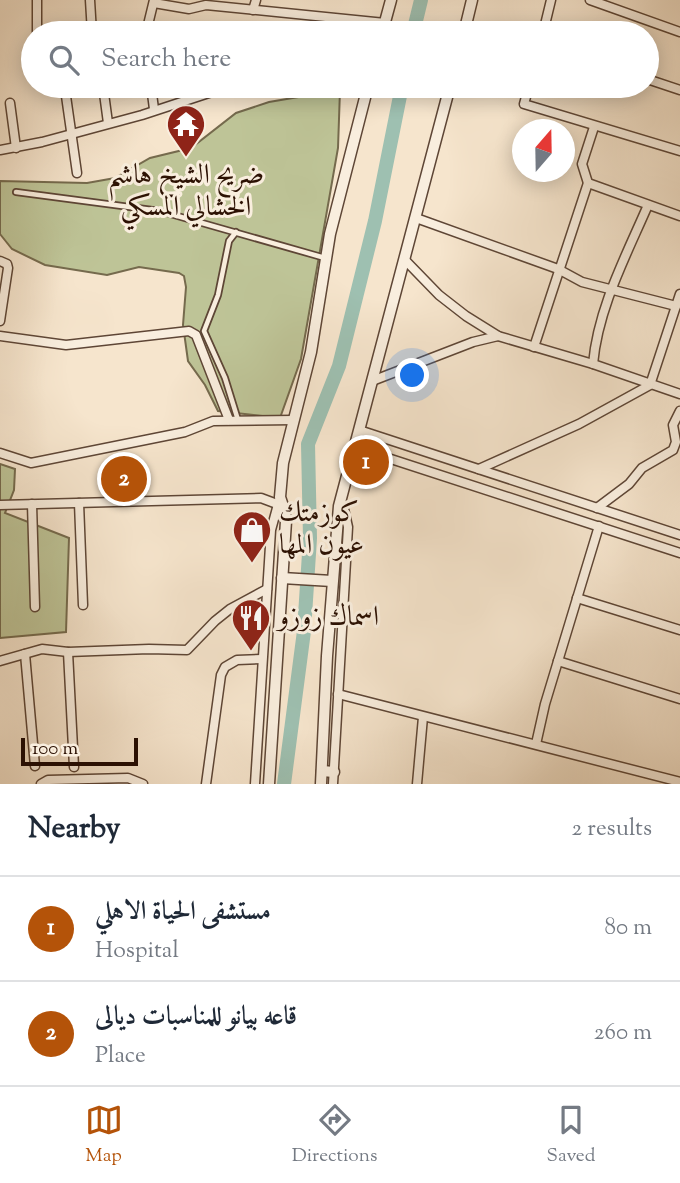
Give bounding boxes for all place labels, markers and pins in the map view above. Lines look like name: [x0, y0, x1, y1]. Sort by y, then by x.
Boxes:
temple icon: ضريح الشيخ هاشم الخشالي المسكي: [165, 103, 207, 158]
place label: ضريح الشيخ هاشم الخشالي المسكي: [108, 156, 264, 231]
pin: 1: [343, 436, 389, 488]
pin: 2: [101, 453, 147, 505]
place label: كوزمتك عيون المها: [279, 494, 364, 566]
shop icon: كوزمتك عيون المها: [231, 509, 273, 564]
restaurant icon: اسماك زوزو: [230, 597, 272, 652]
place label: اسماك زوزو: [275, 598, 379, 638]

